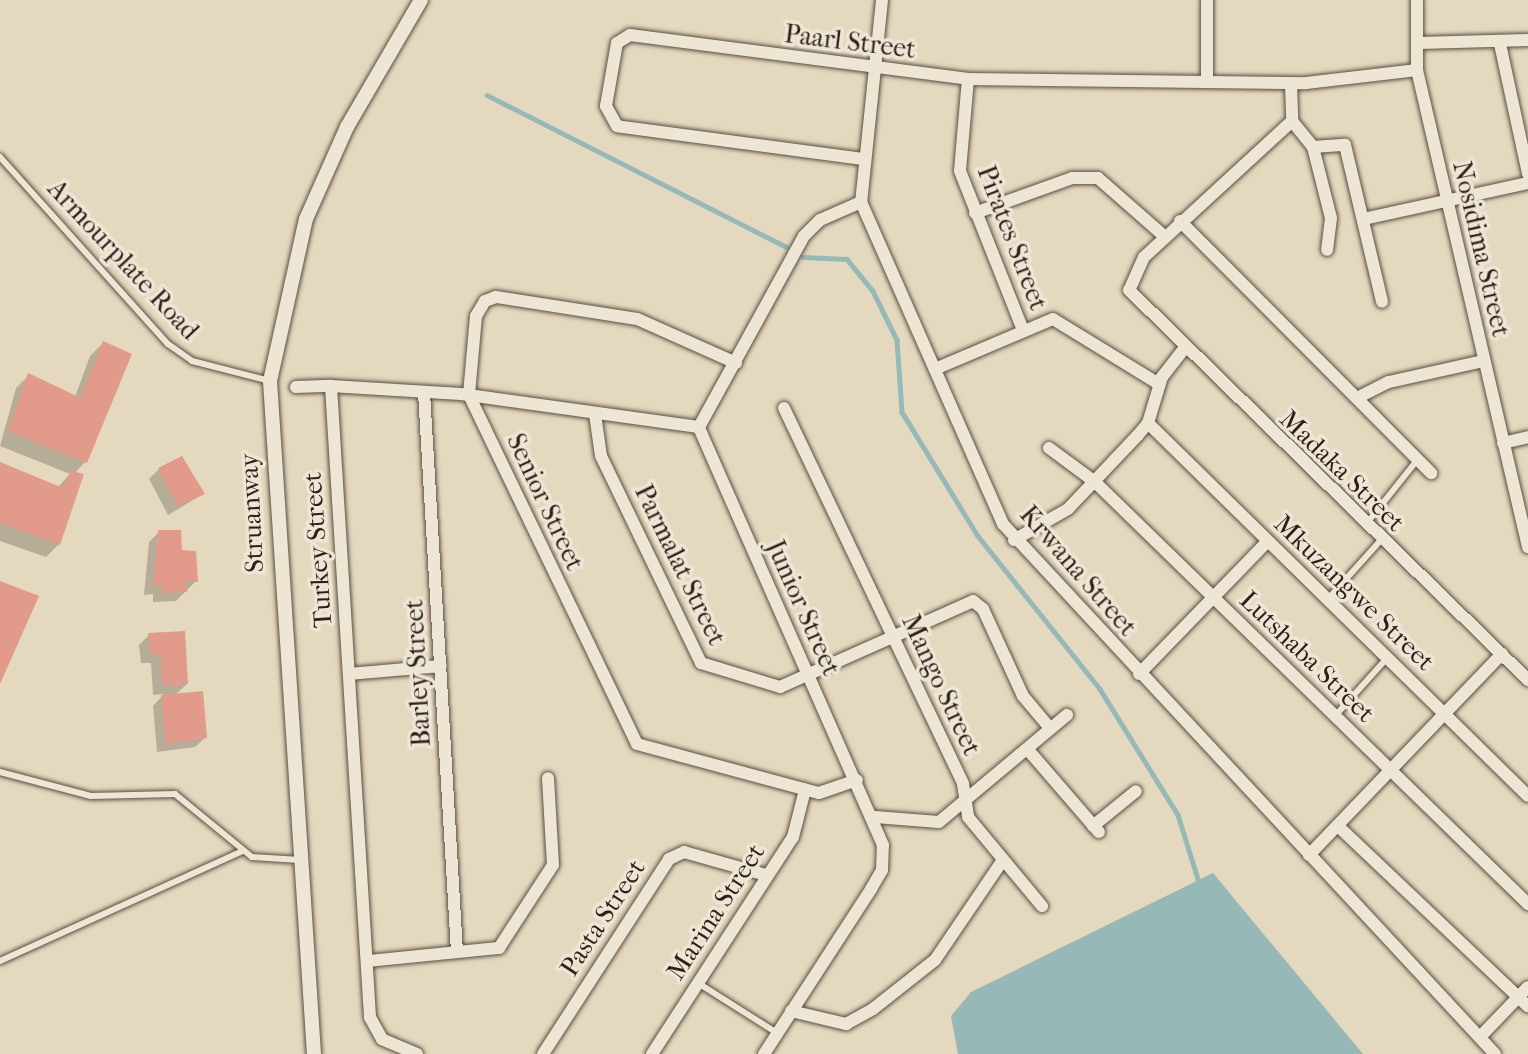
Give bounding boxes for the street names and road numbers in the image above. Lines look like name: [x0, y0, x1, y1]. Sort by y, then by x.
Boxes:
street label: Paarl Street: [783, 18, 917, 66]
street label: Nosidima Street: [1446, 158, 1516, 340]
street label: Pirates Street: [970, 161, 1054, 315]
street label: Armourplate Road: [41, 173, 205, 347]
street label: Madaka Street: [1273, 404, 1411, 538]
street label: Senior Street: [500, 429, 590, 575]
street label: Struanway: [233, 452, 271, 574]
street label: Turkey Street: [297, 471, 339, 629]
street label: Parmalat Street: [628, 480, 732, 650]
street label: Krwana Street: [1013, 499, 1143, 643]
street label: Mkuzangwe Street: [1267, 509, 1441, 677]
street label: Junior Street: [759, 535, 847, 681]
street label: Lutshaba Street: [1233, 585, 1381, 729]
street label: Barley Street: [399, 599, 437, 747]
street label: Mango Street: [895, 609, 987, 761]
street label: Marina Street: [660, 838, 772, 986]
street label: Pasta Street: [554, 854, 652, 982]

